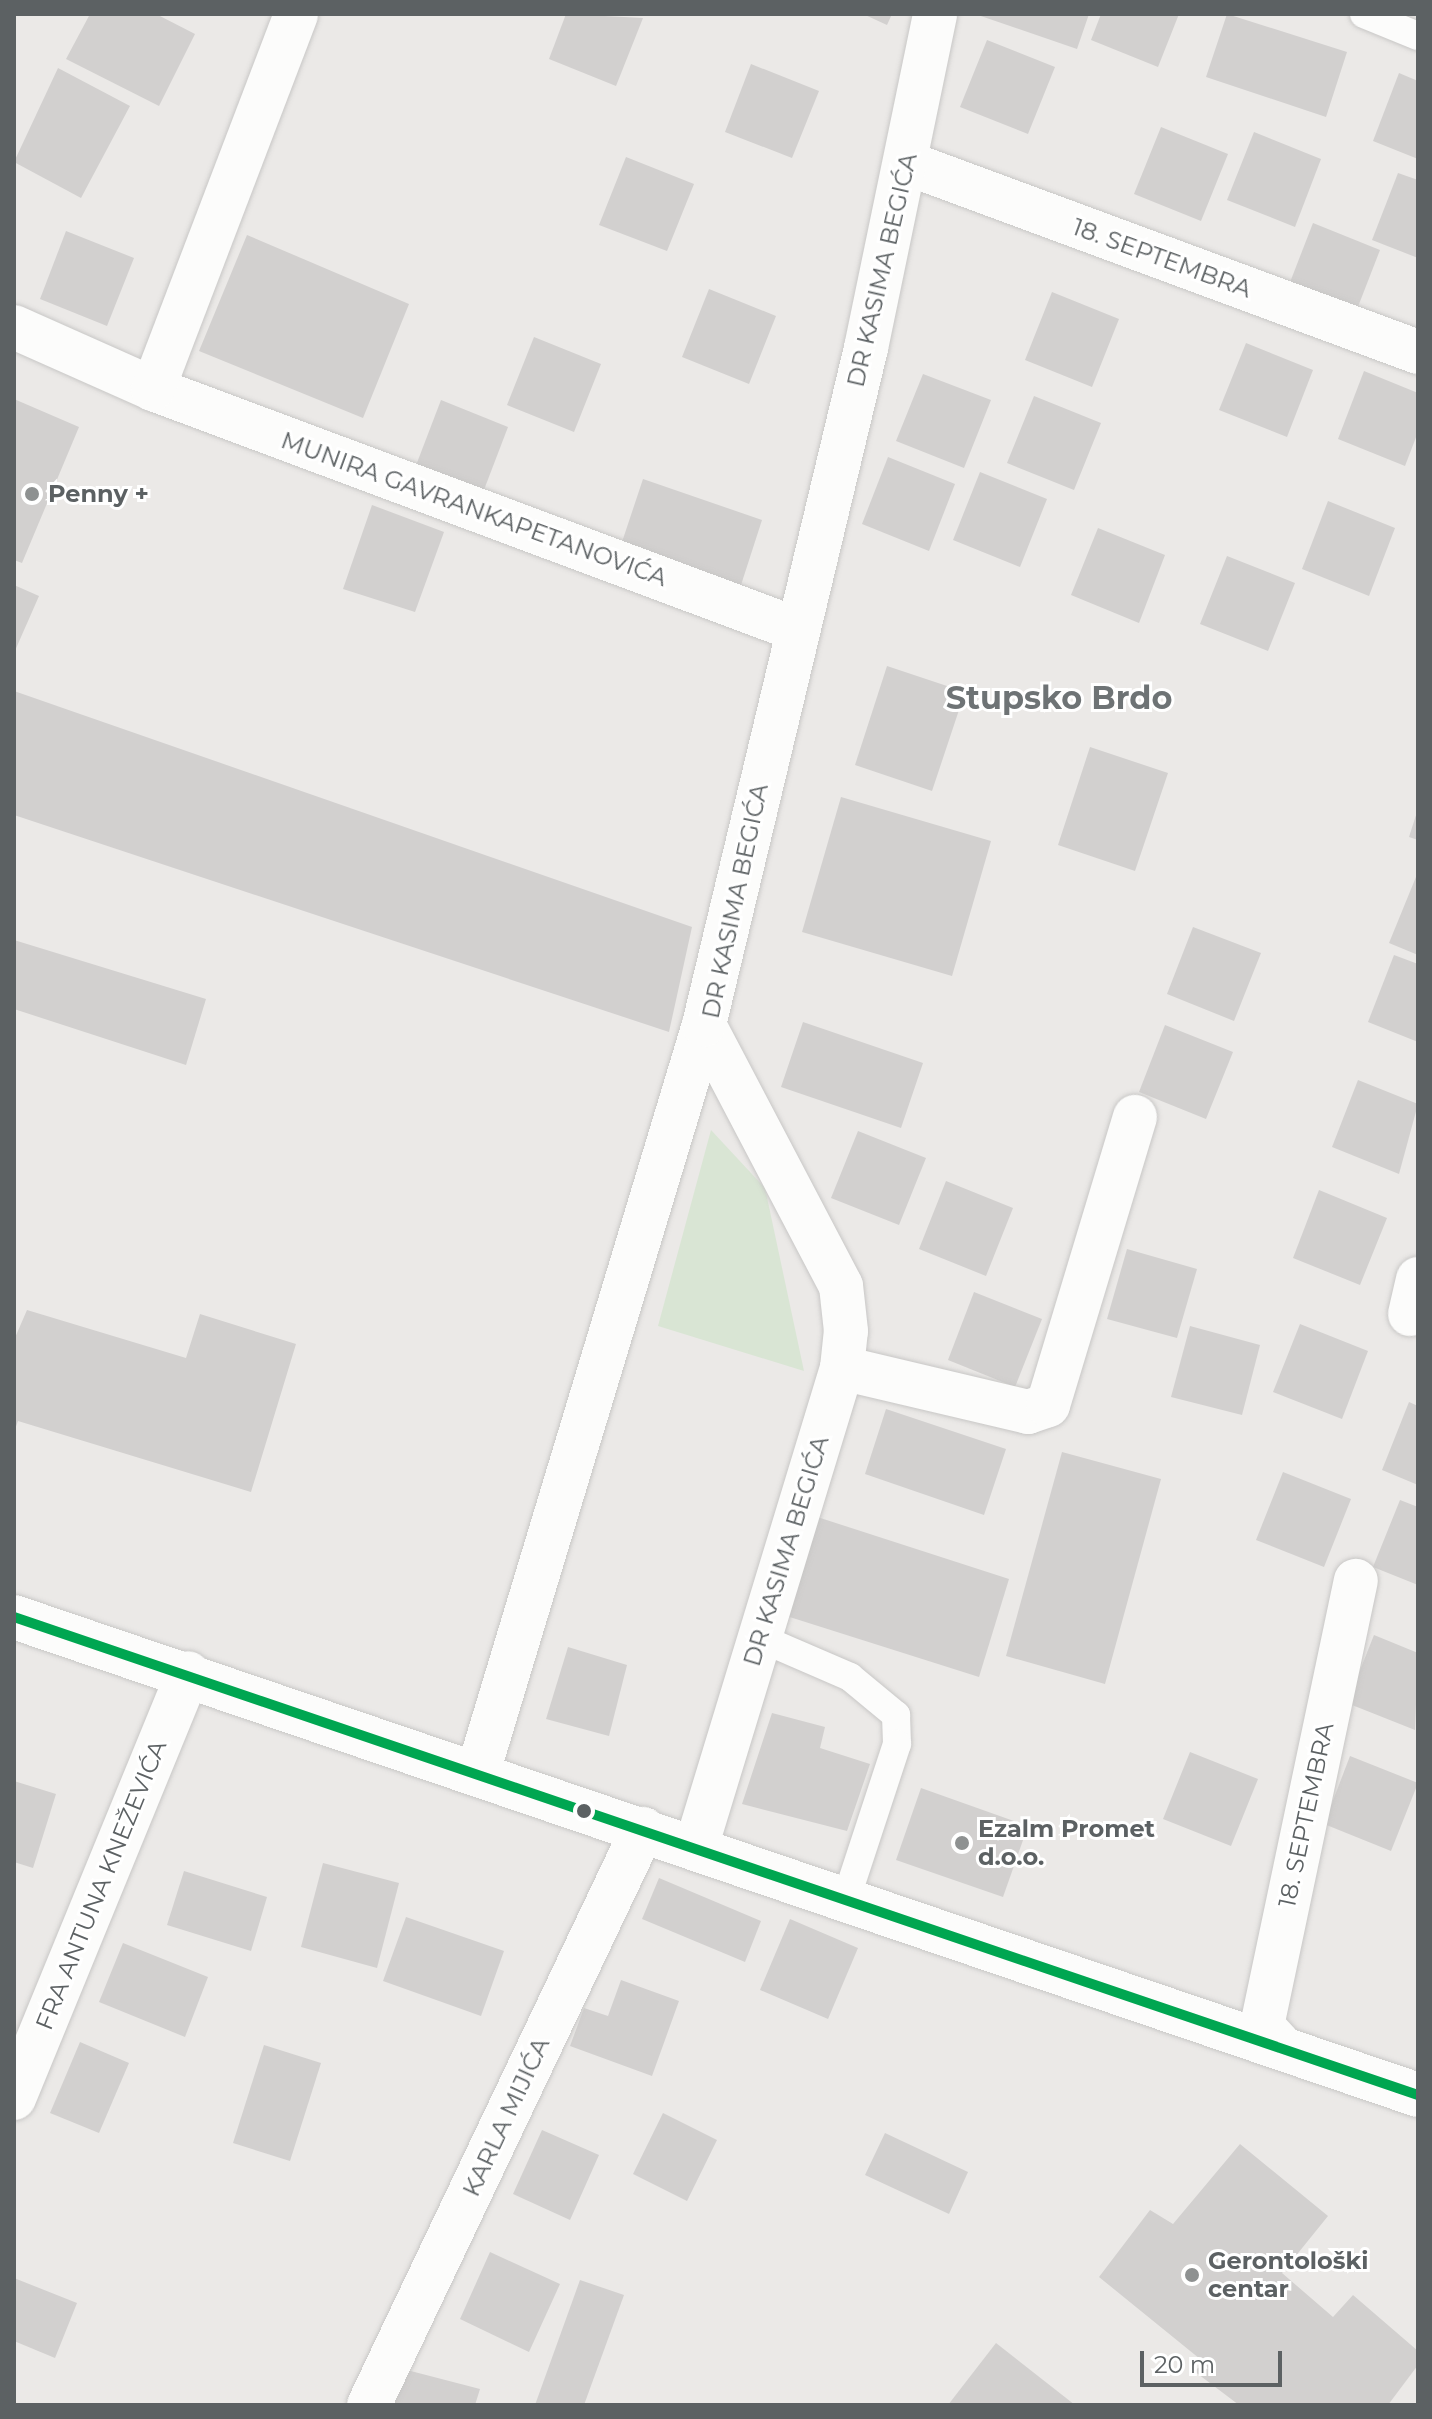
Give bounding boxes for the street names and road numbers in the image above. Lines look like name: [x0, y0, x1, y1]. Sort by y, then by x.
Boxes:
street label: DR KASIMA BEGIĆA: [841, 150, 923, 390]
street label: 18. SEPTEMBRA: [1069, 212, 1255, 304]
street label: MUNIRA GAVRANKAPETANOVIĆA: [277, 426, 671, 592]
street label: DR KASIMA BEGIĆA: [696, 781, 774, 1021]
street label: DR KASIMA BEGIĆA: [737, 1432, 835, 1670]
street label: 18. SEPTEMBRA: [1272, 1720, 1340, 1910]
street label: FRA ANTUNA KNEŽEVIĆA: [30, 1736, 172, 2034]
street label: KARLA MIJIĆA: [457, 2033, 555, 2201]

